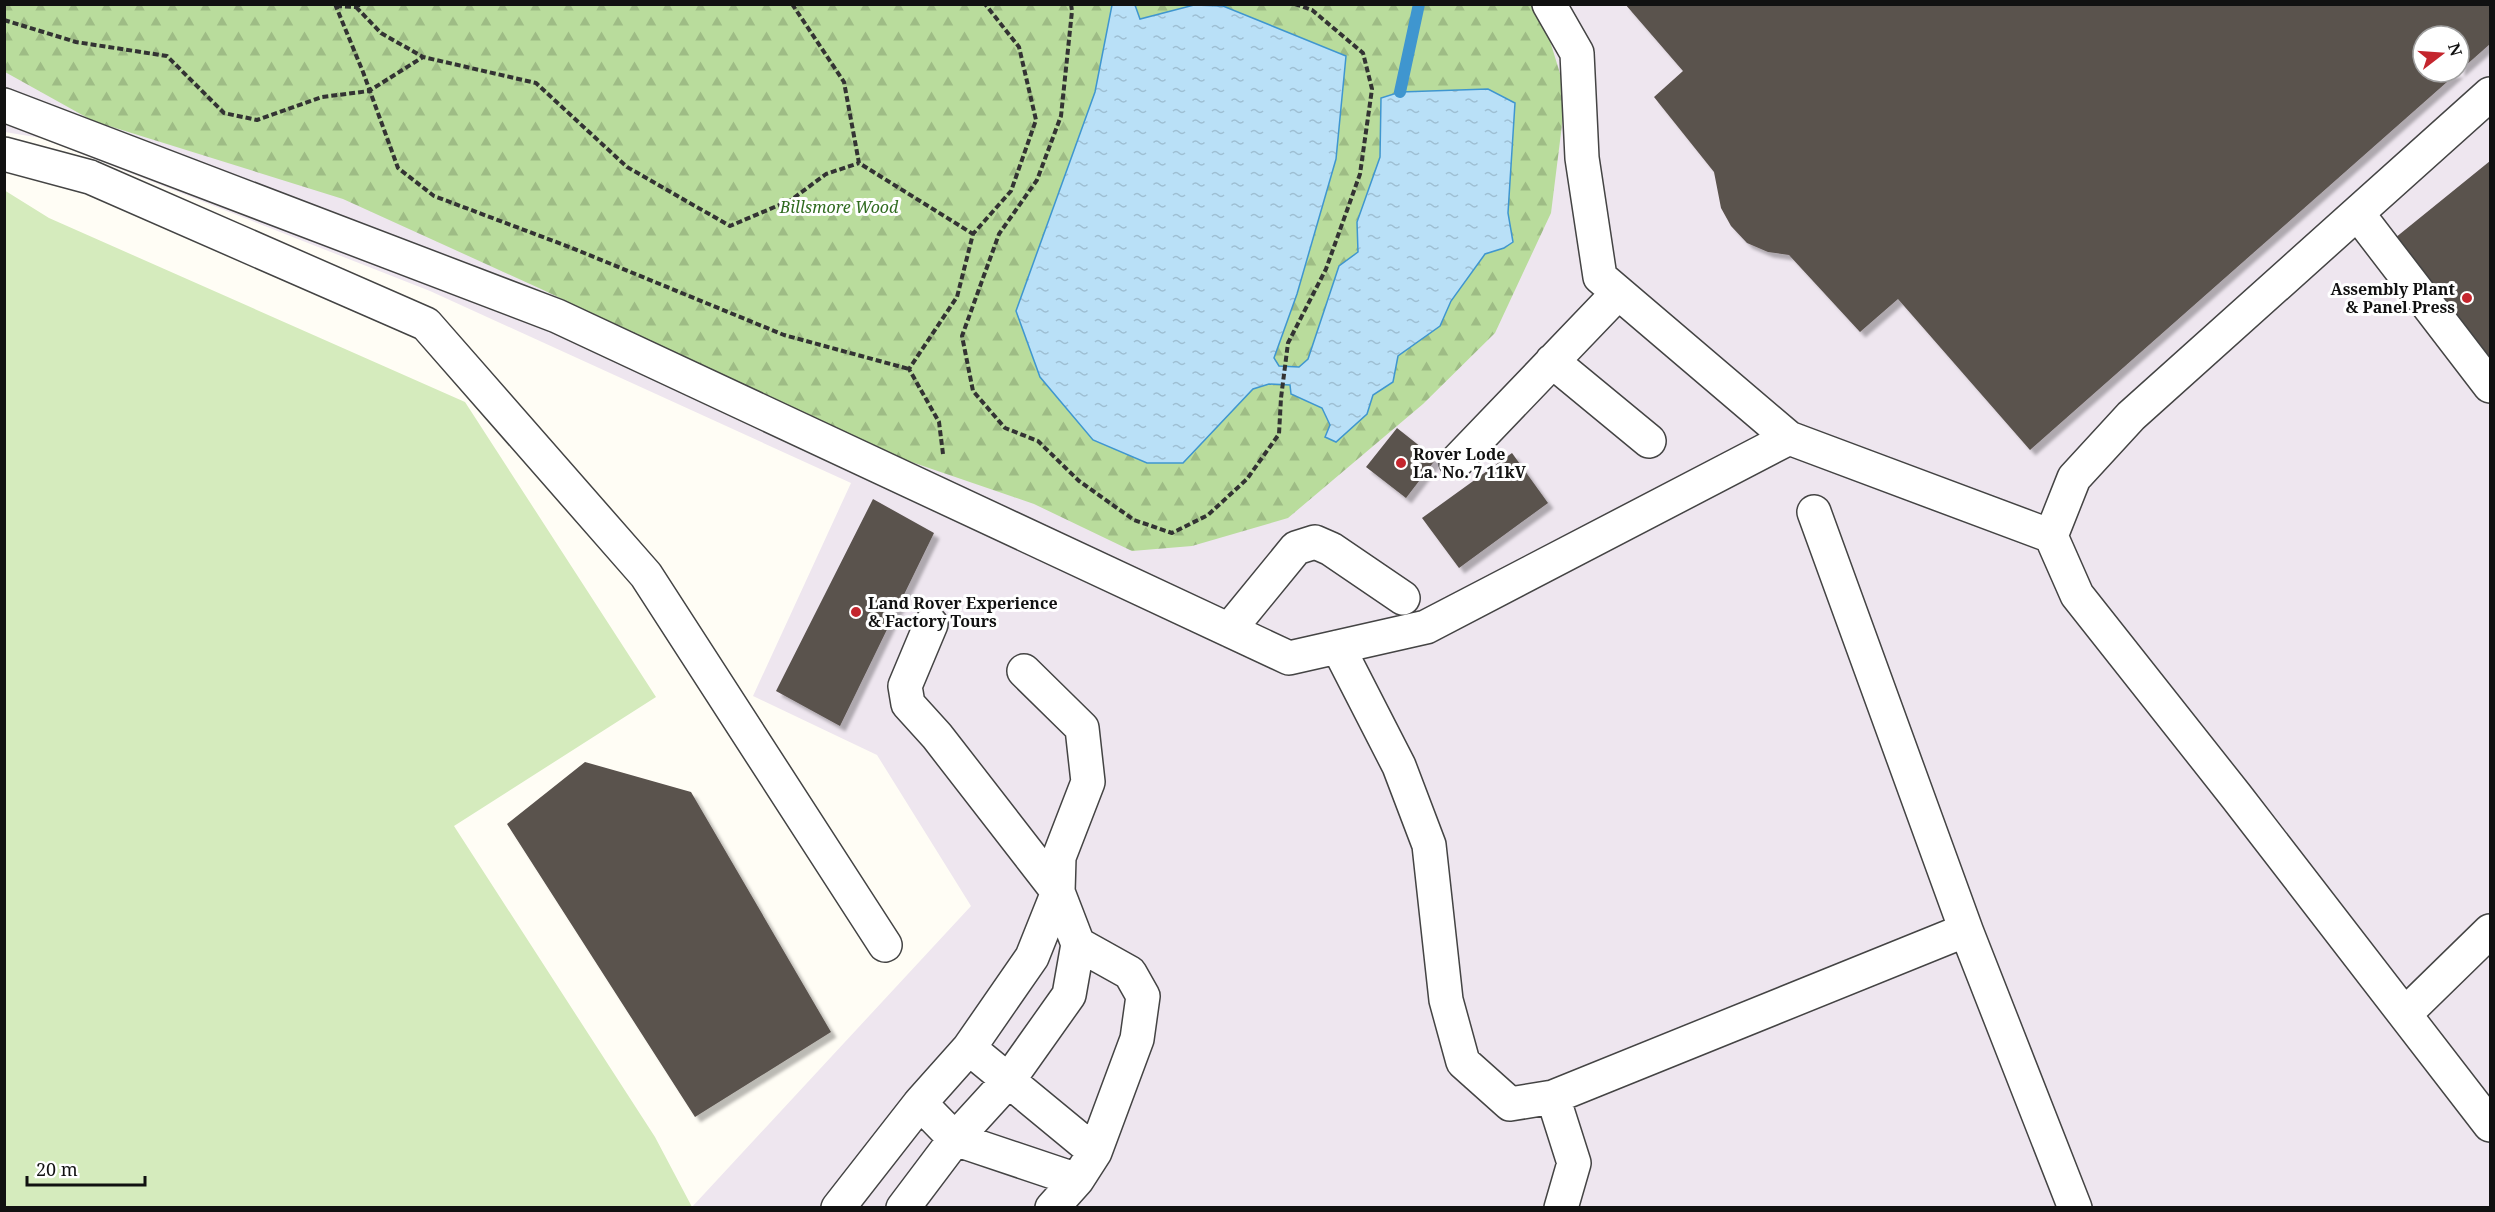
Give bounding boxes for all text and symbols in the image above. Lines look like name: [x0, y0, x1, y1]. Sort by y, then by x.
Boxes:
north arrow: [2411, 24, 2471, 84]
text: N: [2443, 40, 2468, 59]
park label: Billsmore Wood: [779, 196, 899, 218]
place label: Assembly Plant & Panel Press: [2331, 278, 2456, 318]
marker: Assembly Plant & Panel Press: [2460, 291, 2474, 305]
place label: Rover Lode La. No. 7 11kV: [1413, 443, 1527, 483]
marker: Rover Lode La. No. 7 11kV: [1394, 456, 1408, 470]
place label: Land Rover Experience & Factory Tours: [868, 592, 1058, 632]
marker: Land Rover Experience & Factory Tours: [849, 605, 863, 619]
scale bar: [27, 1149, 146, 1187]
text: 20 m: [36, 1157, 78, 1181]

